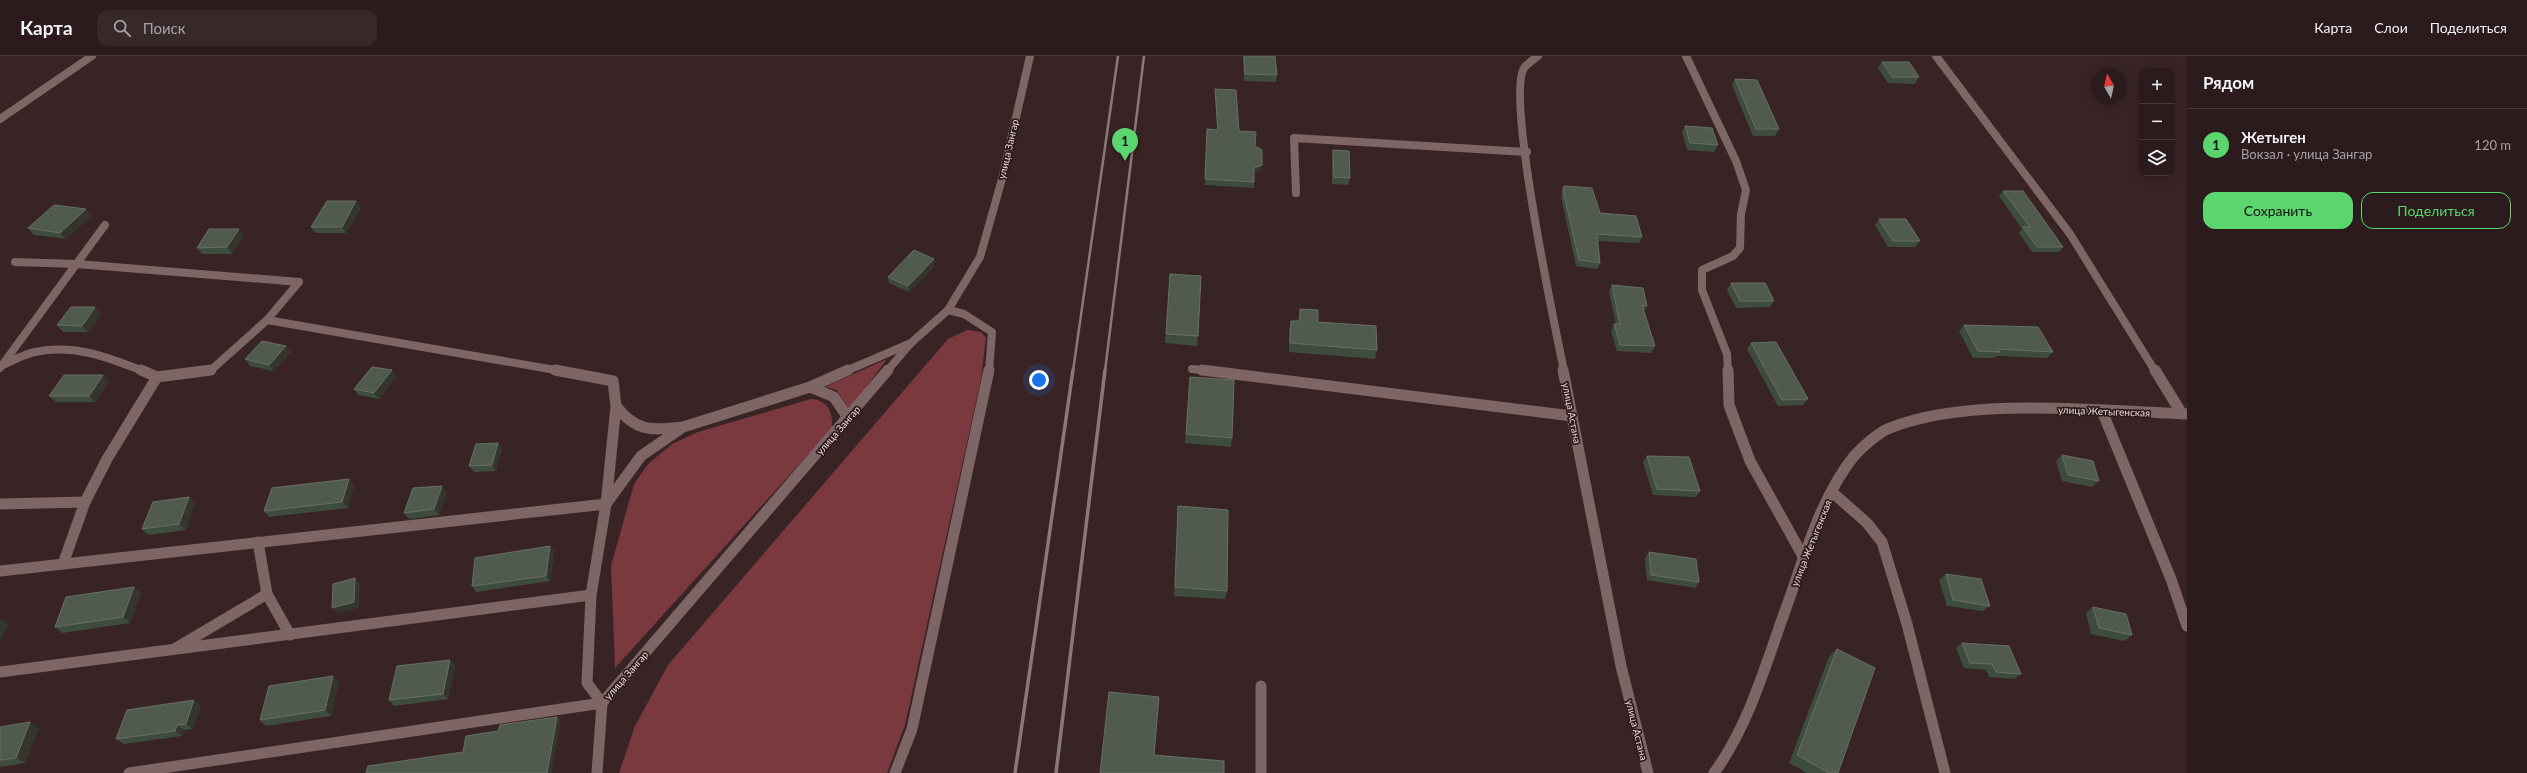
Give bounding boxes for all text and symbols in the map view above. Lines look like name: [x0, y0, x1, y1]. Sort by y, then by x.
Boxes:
search box: [97, 10, 377, 46]
text: Карта: [20, 16, 73, 39]
icon: search: [111, 17, 133, 39]
text: Поиск: [143, 19, 186, 37]
text: Карта: [2314, 19, 2352, 36]
text: Слои: [2374, 19, 2408, 36]
text: Поделиться: [2430, 19, 2507, 36]
north arrow: [2091, 68, 2127, 104]
map controls: [2139, 68, 2175, 176]
button: +: [2139, 68, 2175, 104]
text: Рядом: [2203, 72, 2254, 93]
button: −: [2139, 104, 2175, 140]
street label: улица Зангар: [995, 118, 1021, 180]
pin: 1: [1112, 128, 1138, 161]
text: Жетыген: [2241, 128, 2306, 146]
text: 1: [2212, 137, 2220, 153]
text: 120 m: [2474, 137, 2511, 153]
button: layers: [2139, 140, 2175, 176]
text: Вокзал · улица Зангар: [2241, 146, 2372, 162]
button: Сохранить: [2203, 192, 2353, 229]
button: Поделиться: [2361, 192, 2511, 229]
your location: [1029, 370, 1049, 390]
street label: улица Астана: [1560, 381, 1584, 445]
street label: улица Зангар: [814, 403, 863, 457]
street label: улица Жетыгенская: [2058, 403, 2150, 419]
street label: улица Жетыгенская: [1788, 498, 1834, 588]
street label: улица Зангар: [602, 648, 651, 702]
street label: улица Астана: [1624, 699, 1650, 761]

